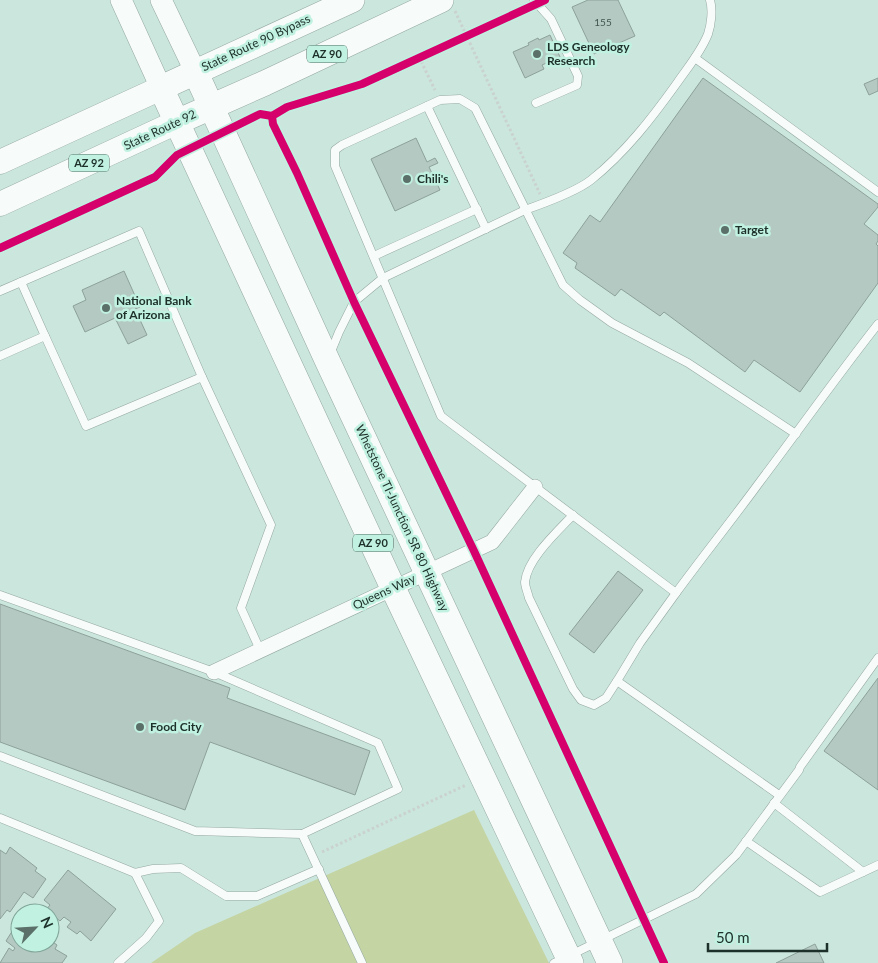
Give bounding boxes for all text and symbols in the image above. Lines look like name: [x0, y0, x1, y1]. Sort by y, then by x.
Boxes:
street label: State Route 90 Bypass: [199, 11, 313, 74]
house number: 155: [594, 16, 612, 28]
place label: LDS Geneology Research: [547, 39, 630, 68]
road number: AZ 90: [307, 46, 347, 62]
marker: LDS Geneology Research: [531, 48, 543, 60]
street label: State Route 92: [121, 106, 198, 153]
road number: AZ 92: [69, 154, 109, 172]
place label: Chili's: [417, 171, 448, 186]
marker: Chili's: [401, 173, 413, 185]
place label: Target: [735, 222, 769, 237]
marker: Target: [719, 224, 731, 236]
place label: National Bank of Arizona: [116, 293, 192, 322]
marker: National Bank of Arizona: [100, 302, 112, 314]
street label: Whetstone TI-Junction SR 80 Highway: [353, 422, 453, 614]
road number: AZ 90: [353, 534, 393, 552]
street label: Queens Way: [350, 570, 418, 613]
place label: Food City: [150, 719, 202, 734]
marker: Food City: [134, 721, 146, 733]
north arrow: [10, 903, 60, 953]
text: N: [37, 914, 57, 931]
scale bar: [708, 920, 827, 952]
text: 50 m: [716, 928, 750, 946]

